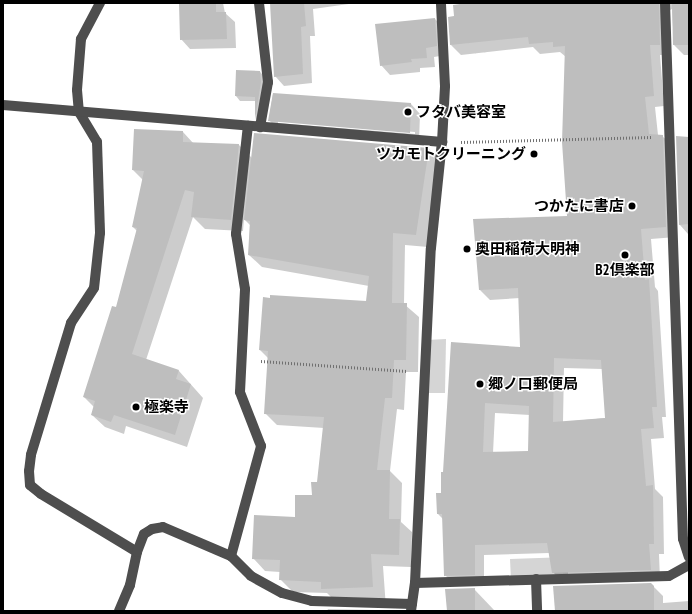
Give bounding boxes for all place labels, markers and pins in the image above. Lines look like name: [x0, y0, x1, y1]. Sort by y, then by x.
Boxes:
place label: フタバ美容室: [416, 103, 506, 121]
marker: フタバ美容室: [403, 107, 413, 117]
place label: ツカモトクリーニング: [376, 145, 526, 163]
marker: ツカモトクリーニング: [529, 149, 539, 159]
place label: つかたに書店: [534, 197, 624, 215]
marker: つかたに書店: [627, 201, 637, 211]
place label: 奥田稲荷大明神: [475, 240, 580, 258]
marker: 奥田稲荷大明神: [462, 244, 472, 254]
marker: B2倶楽部: [620, 250, 630, 260]
place label: B2倶楽部: [595, 261, 655, 279]
place label: 郷ノ口郵便局: [488, 375, 578, 393]
marker: 郷ノ口郵便局: [475, 379, 485, 389]
place label: 極楽寺: [144, 398, 189, 416]
marker: 極楽寺: [131, 402, 141, 412]

